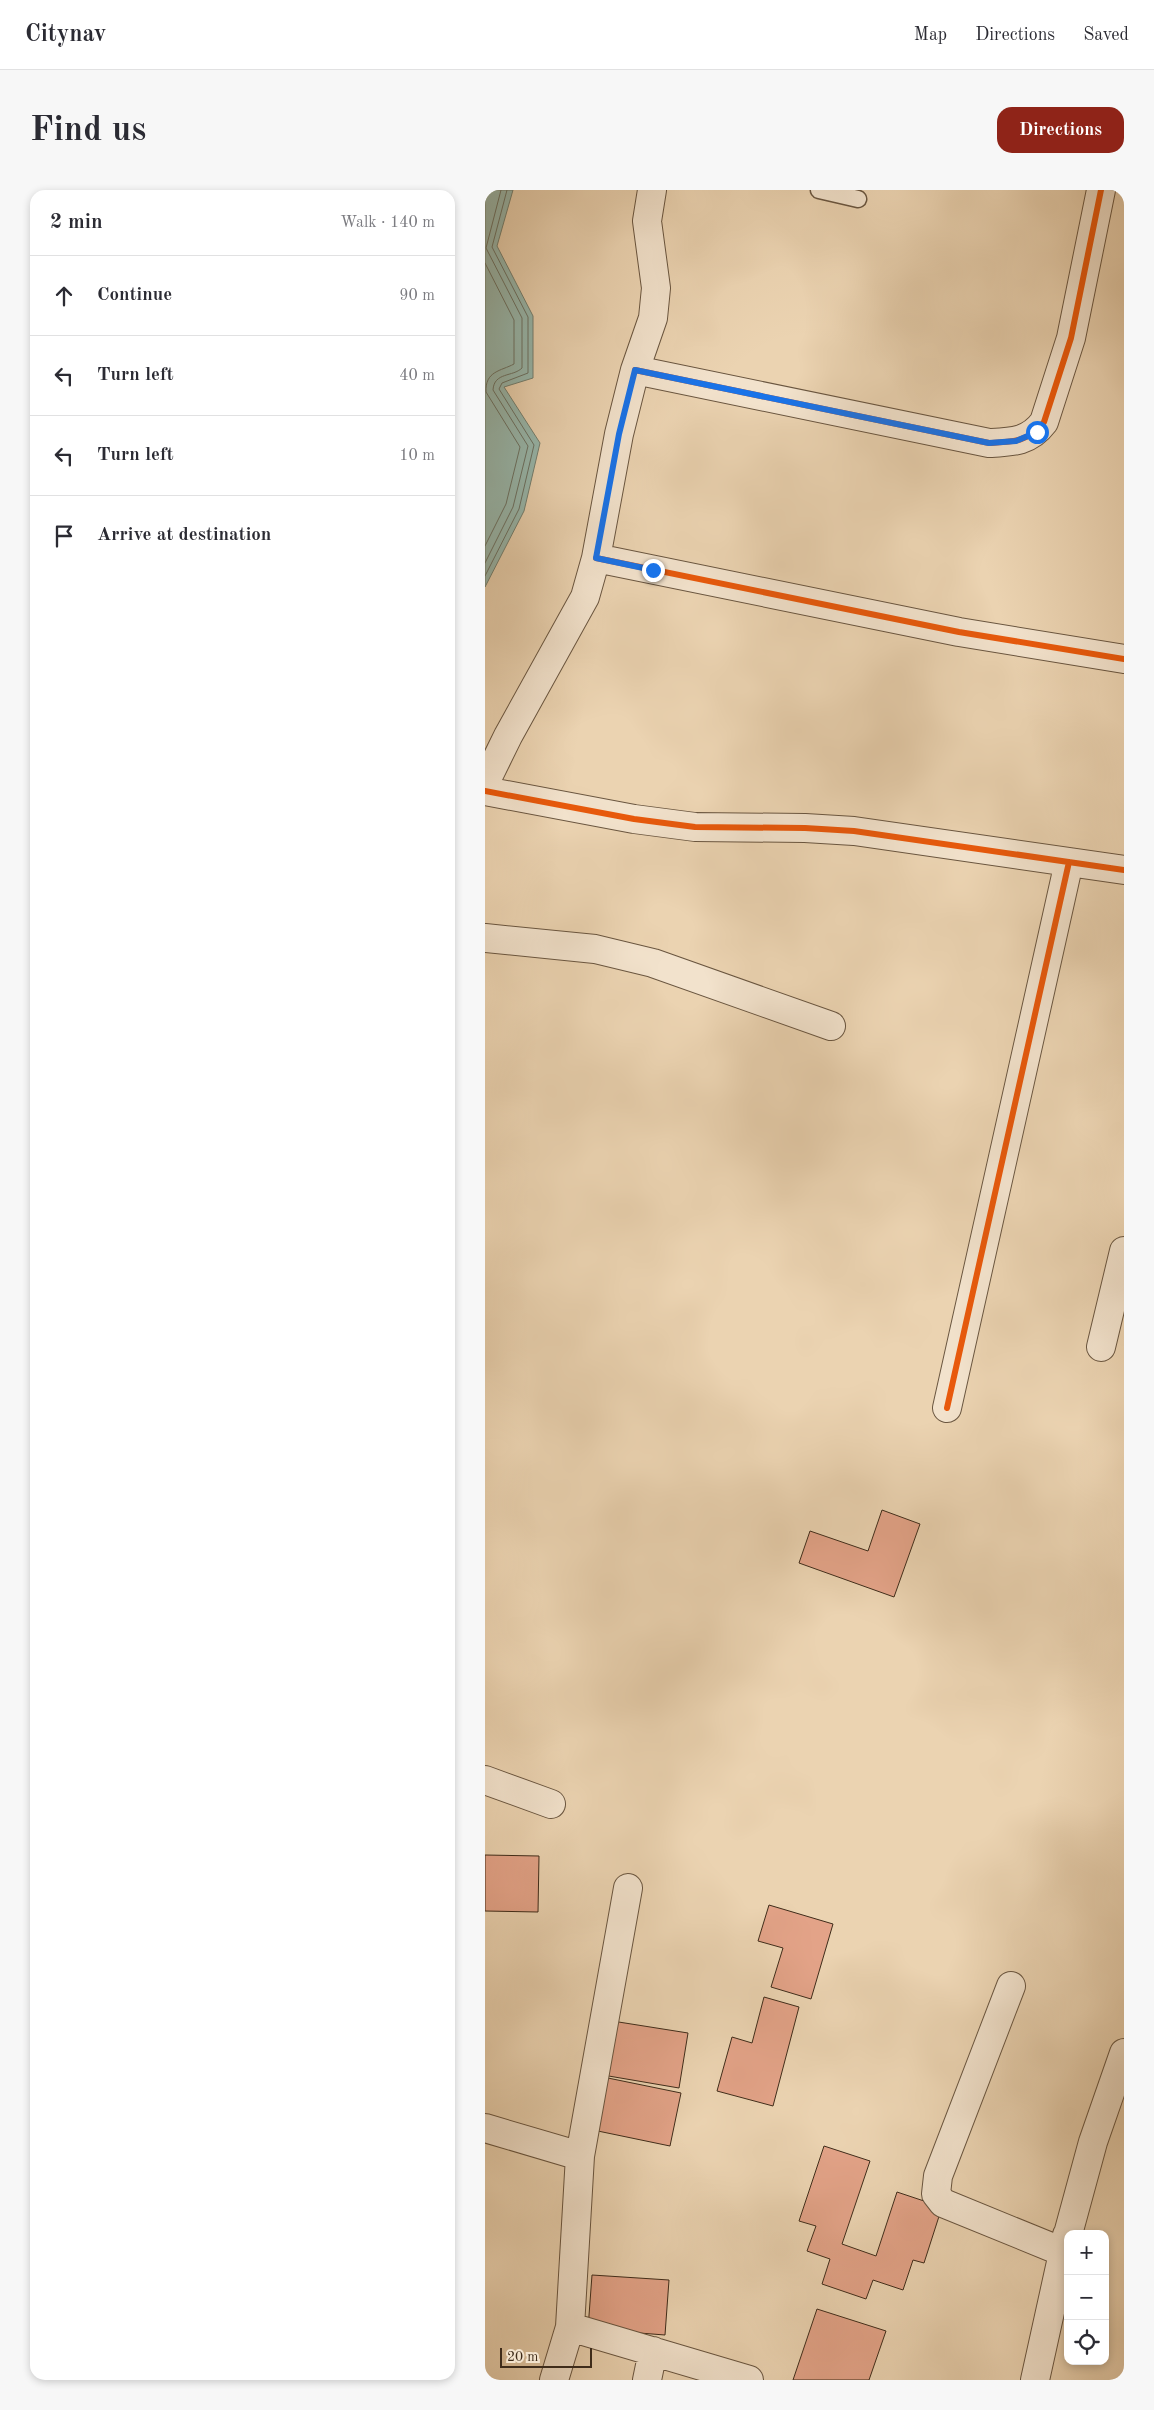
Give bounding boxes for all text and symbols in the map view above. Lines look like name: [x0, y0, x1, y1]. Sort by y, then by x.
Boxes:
text: Citynav: [25, 23, 106, 47]
text: Map: [914, 26, 947, 44]
text: Directions: [975, 26, 1055, 44]
text: Saved: [1083, 26, 1129, 44]
button: Directions: [997, 107, 1124, 153]
text: Find us: [30, 113, 146, 148]
text: 2 min: [50, 212, 103, 233]
text: Walk · 140 m: [340, 215, 435, 231]
icon: ahead: [50, 282, 78, 310]
text: Continue: [97, 286, 172, 305]
text: 90 m: [399, 288, 435, 304]
icon: left: [50, 362, 78, 390]
text: Turn left: [97, 366, 174, 385]
text: 40 m: [399, 368, 435, 384]
route start: [1026, 421, 1049, 444]
icon: left: [50, 442, 78, 470]
text: Turn left: [97, 446, 174, 465]
text: 10 m: [399, 448, 435, 464]
icon: arrive: [50, 522, 78, 550]
text: Arrive at destination: [97, 526, 271, 545]
route end: [642, 559, 665, 582]
map controls: [1064, 2230, 1109, 2365]
button: +: [1064, 2230, 1109, 2275]
button: −: [1064, 2275, 1109, 2320]
button: locate: [1064, 2320, 1109, 2365]
scale bar: [500, 2345, 593, 2368]
text: 20 m: [507, 2350, 538, 2364]

